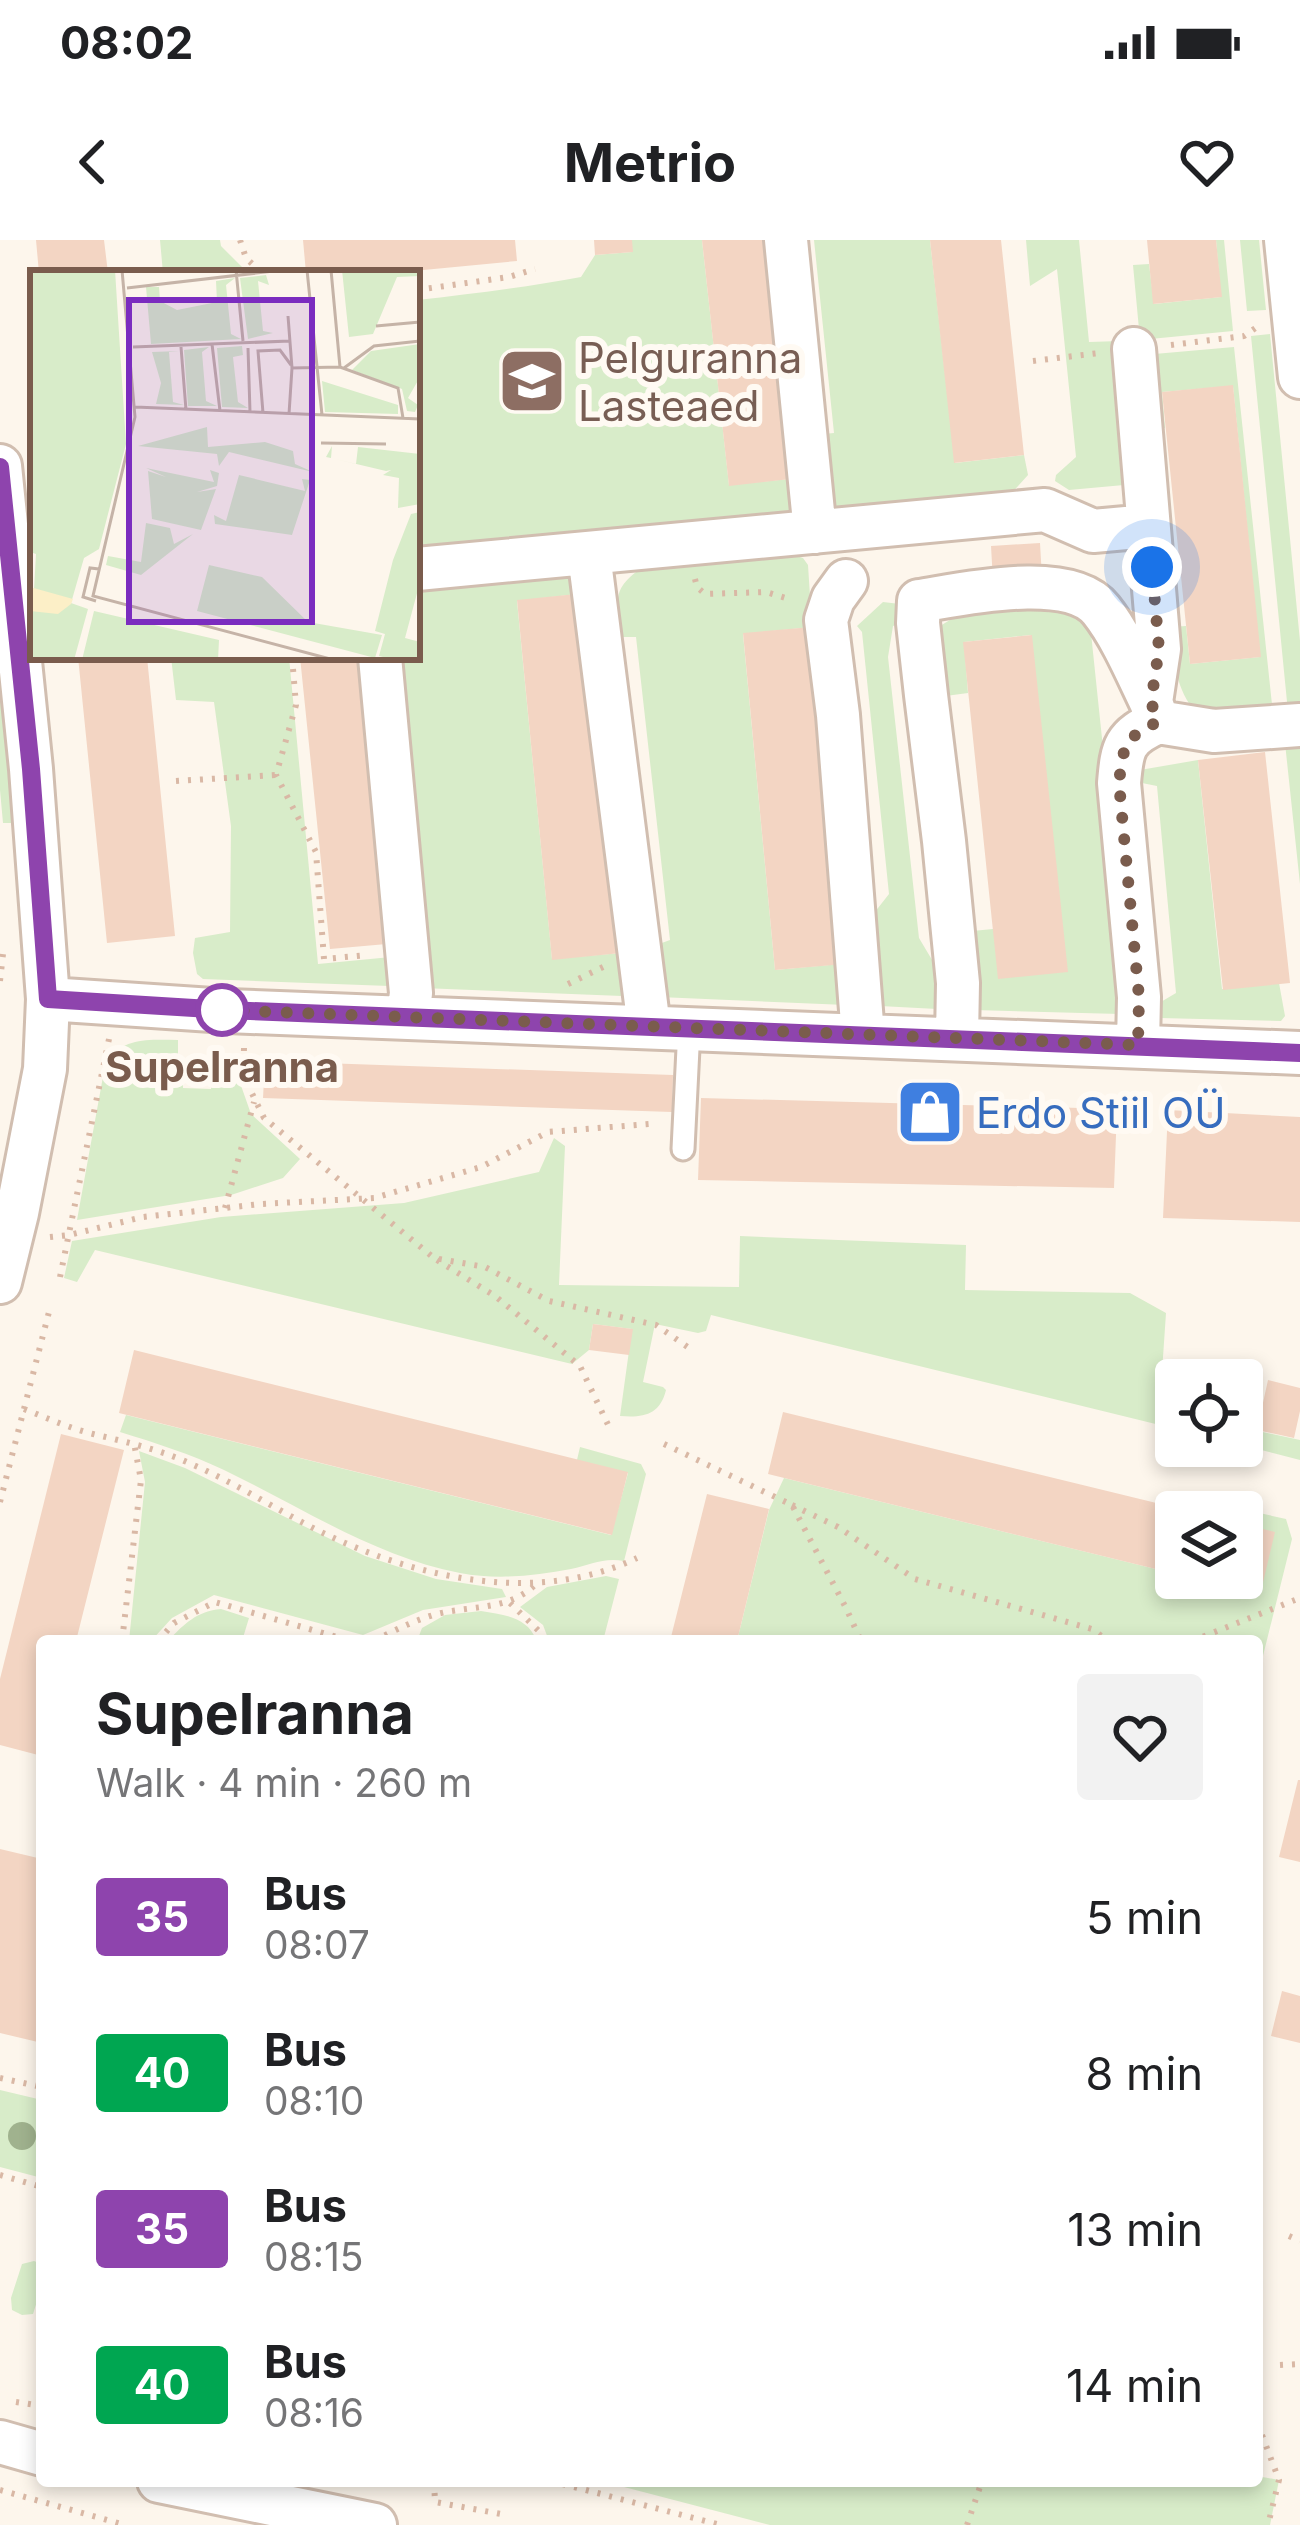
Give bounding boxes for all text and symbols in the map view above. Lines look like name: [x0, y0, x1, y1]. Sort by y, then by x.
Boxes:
text: 08:02: [60, 15, 193, 70]
icon: back: [60, 129, 126, 195]
icon: heart: [1174, 129, 1240, 195]
text: Metrio: [564, 130, 736, 195]
inset map: [30, 270, 420, 660]
place label: Pelguranna Lasteaed: [578, 332, 802, 431]
school or university icon: Pelguranna Lasteaed: [497, 346, 567, 416]
your location: [1122, 537, 1182, 597]
marker: Supelranna: [197, 985, 247, 1035]
place label: Supelranna: [105, 1041, 339, 1092]
shop icon: Erdo Stiil OÜ: [895, 1077, 965, 1147]
place label: Erdo Stiil OÜ: [976, 1087, 1225, 1138]
map controls: [1155, 1359, 1263, 1599]
button: locate: [1155, 1359, 1263, 1467]
button: layers: [1155, 1491, 1263, 1599]
button: heart: [1077, 1674, 1203, 1800]
text: Supelranna: [96, 1679, 414, 1748]
text: Walk · 4 min · 260 m: [96, 1759, 472, 1806]
text: Bus: [264, 1866, 347, 1921]
text: 5 min: [1086, 1890, 1203, 1945]
text: 35: [135, 1891, 189, 1942]
text: 08:07: [264, 1921, 370, 1968]
text: Bus: [264, 2022, 347, 2077]
text: 8 min: [1086, 2046, 1203, 2101]
text: 40: [134, 2047, 190, 2098]
text: 08:10: [264, 2077, 364, 2124]
text: Bus: [264, 2178, 347, 2233]
text: 13 min: [1067, 2202, 1203, 2257]
text: 35: [135, 2203, 189, 2254]
text: 08:15: [264, 2233, 364, 2280]
text: Bus: [264, 2334, 347, 2389]
text: 14 min: [1066, 2358, 1203, 2413]
text: 40: [134, 2359, 190, 2410]
text: 08:16: [264, 2389, 364, 2436]

